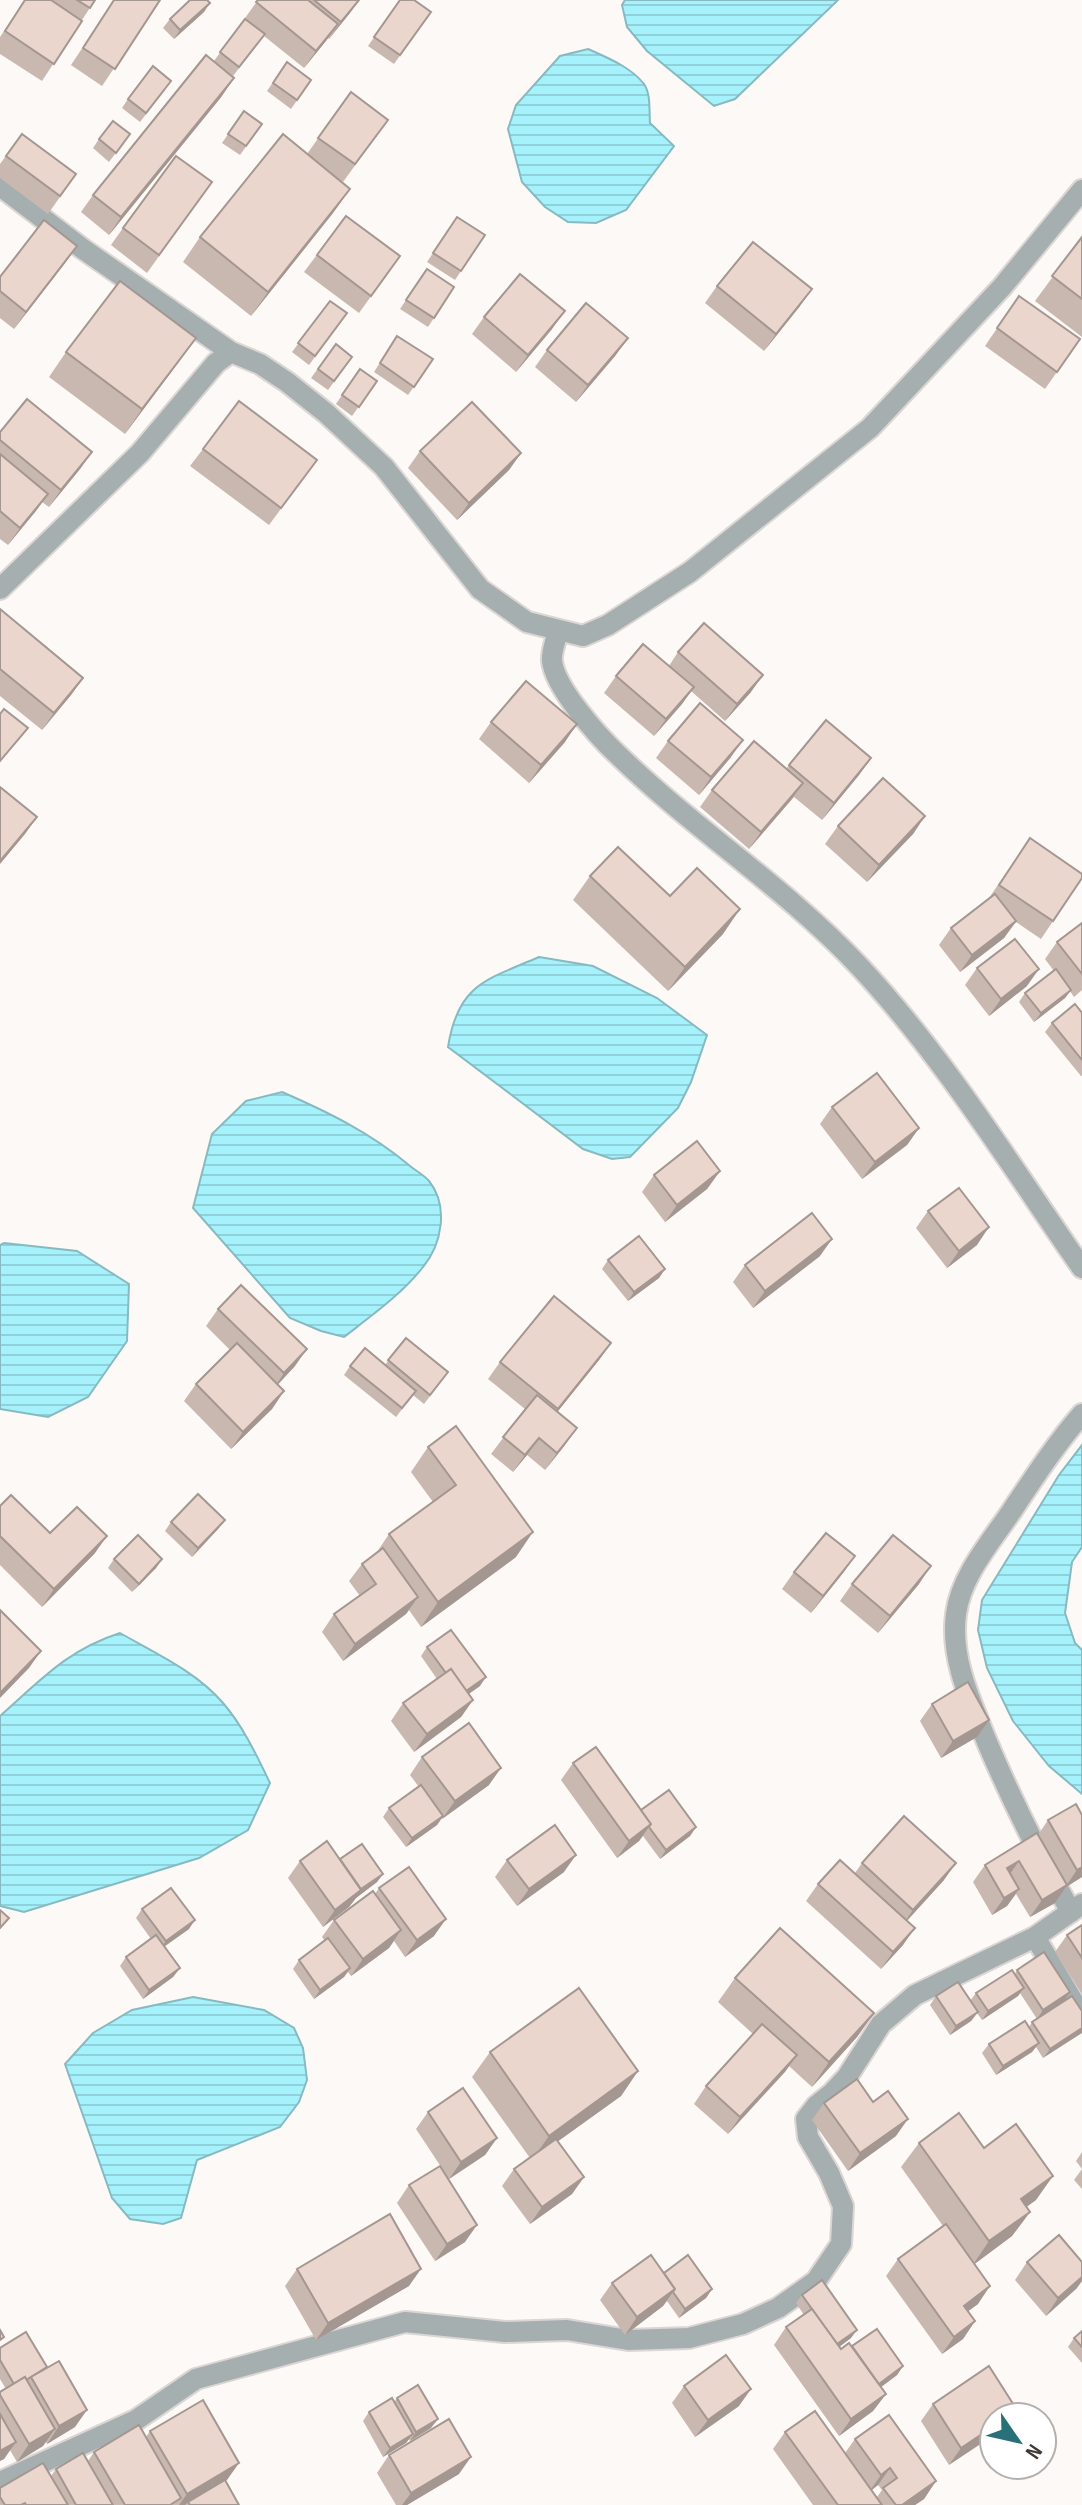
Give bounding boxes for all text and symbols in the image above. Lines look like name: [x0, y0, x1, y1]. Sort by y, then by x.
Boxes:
north arrow: [978, 2401, 1058, 2481]
text: N: [1019, 2439, 1048, 2464]

